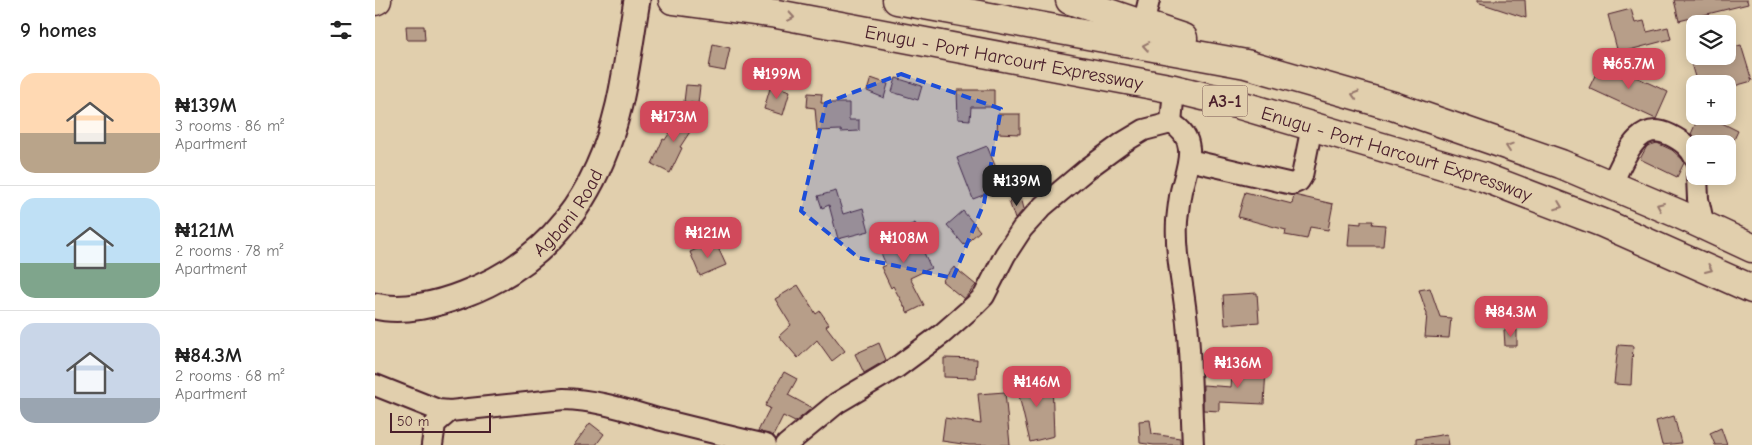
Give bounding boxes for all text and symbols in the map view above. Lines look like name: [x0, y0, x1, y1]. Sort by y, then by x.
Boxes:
one-way arrow: [787, 11, 795, 22]
map controls: [1686, 15, 1736, 185]
button: layers: [1686, 15, 1736, 65]
icon: filters: [327, 16, 355, 44]
text: 9 homes: [20, 18, 96, 42]
street label: Enugu - Port Harcourt Expressway: [863, 21, 1145, 95]
one-way arrow: [1141, 42, 1150, 52]
pin: ₦65.7M: [1588, 48, 1670, 90]
text: ₦65.7M: [1603, 55, 1655, 73]
pin: ₦199M: [742, 58, 812, 100]
text: ₦199M: [753, 65, 801, 83]
button: +: [1686, 75, 1736, 125]
road number: A3-1: [1203, 85, 1247, 116]
one-way arrow: [1351, 91, 1359, 101]
icon: home: [60, 93, 120, 153]
text: ₦139M: [175, 93, 237, 117]
pin: ₦173M: [639, 100, 709, 143]
street label: Enugu - Port Harcourt Expressway: [1259, 102, 1535, 207]
text: ₦173M: [651, 108, 697, 126]
text: 3 rooms · 86 m²: [175, 117, 284, 135]
text: Apartment: [175, 135, 247, 153]
button: −: [1686, 135, 1736, 185]
one-way arrow: [1505, 142, 1514, 152]
pin: ₦139M: [982, 164, 1052, 207]
street label: Agbani Road: [529, 166, 608, 261]
text: ₦139M: [994, 172, 1041, 190]
one-way arrow: [1554, 200, 1563, 210]
one-way arrow: [1656, 201, 1665, 212]
pin: ₦121M: [673, 216, 743, 259]
icon: home: [60, 218, 120, 278]
text: ₦121M: [175, 218, 234, 242]
pin: ₦108M: [869, 222, 939, 264]
text: ₦121M: [686, 224, 731, 242]
text: ₦108M: [880, 229, 928, 247]
text: 2 rooms · 78 m²: [175, 242, 283, 260]
text: Apartment: [175, 260, 247, 278]
one-way arrow: [1704, 262, 1713, 273]
pin: ₦84.3M: [1470, 296, 1552, 338]
text: ₦84.3M: [1486, 303, 1536, 321]
icon: home: [60, 343, 120, 403]
text: ₦84.3M: [175, 343, 242, 367]
pin: ₦136M: [1203, 346, 1273, 389]
text: ₦136M: [1215, 354, 1262, 372]
pin: ₦146M: [1002, 366, 1072, 408]
text: 2 rooms · 68 m²: [175, 367, 285, 385]
text: ₦146M: [1014, 373, 1060, 391]
text: Apartment: [175, 385, 247, 403]
scale bar: [390, 410, 491, 433]
text: 50 m: [397, 413, 429, 430]

